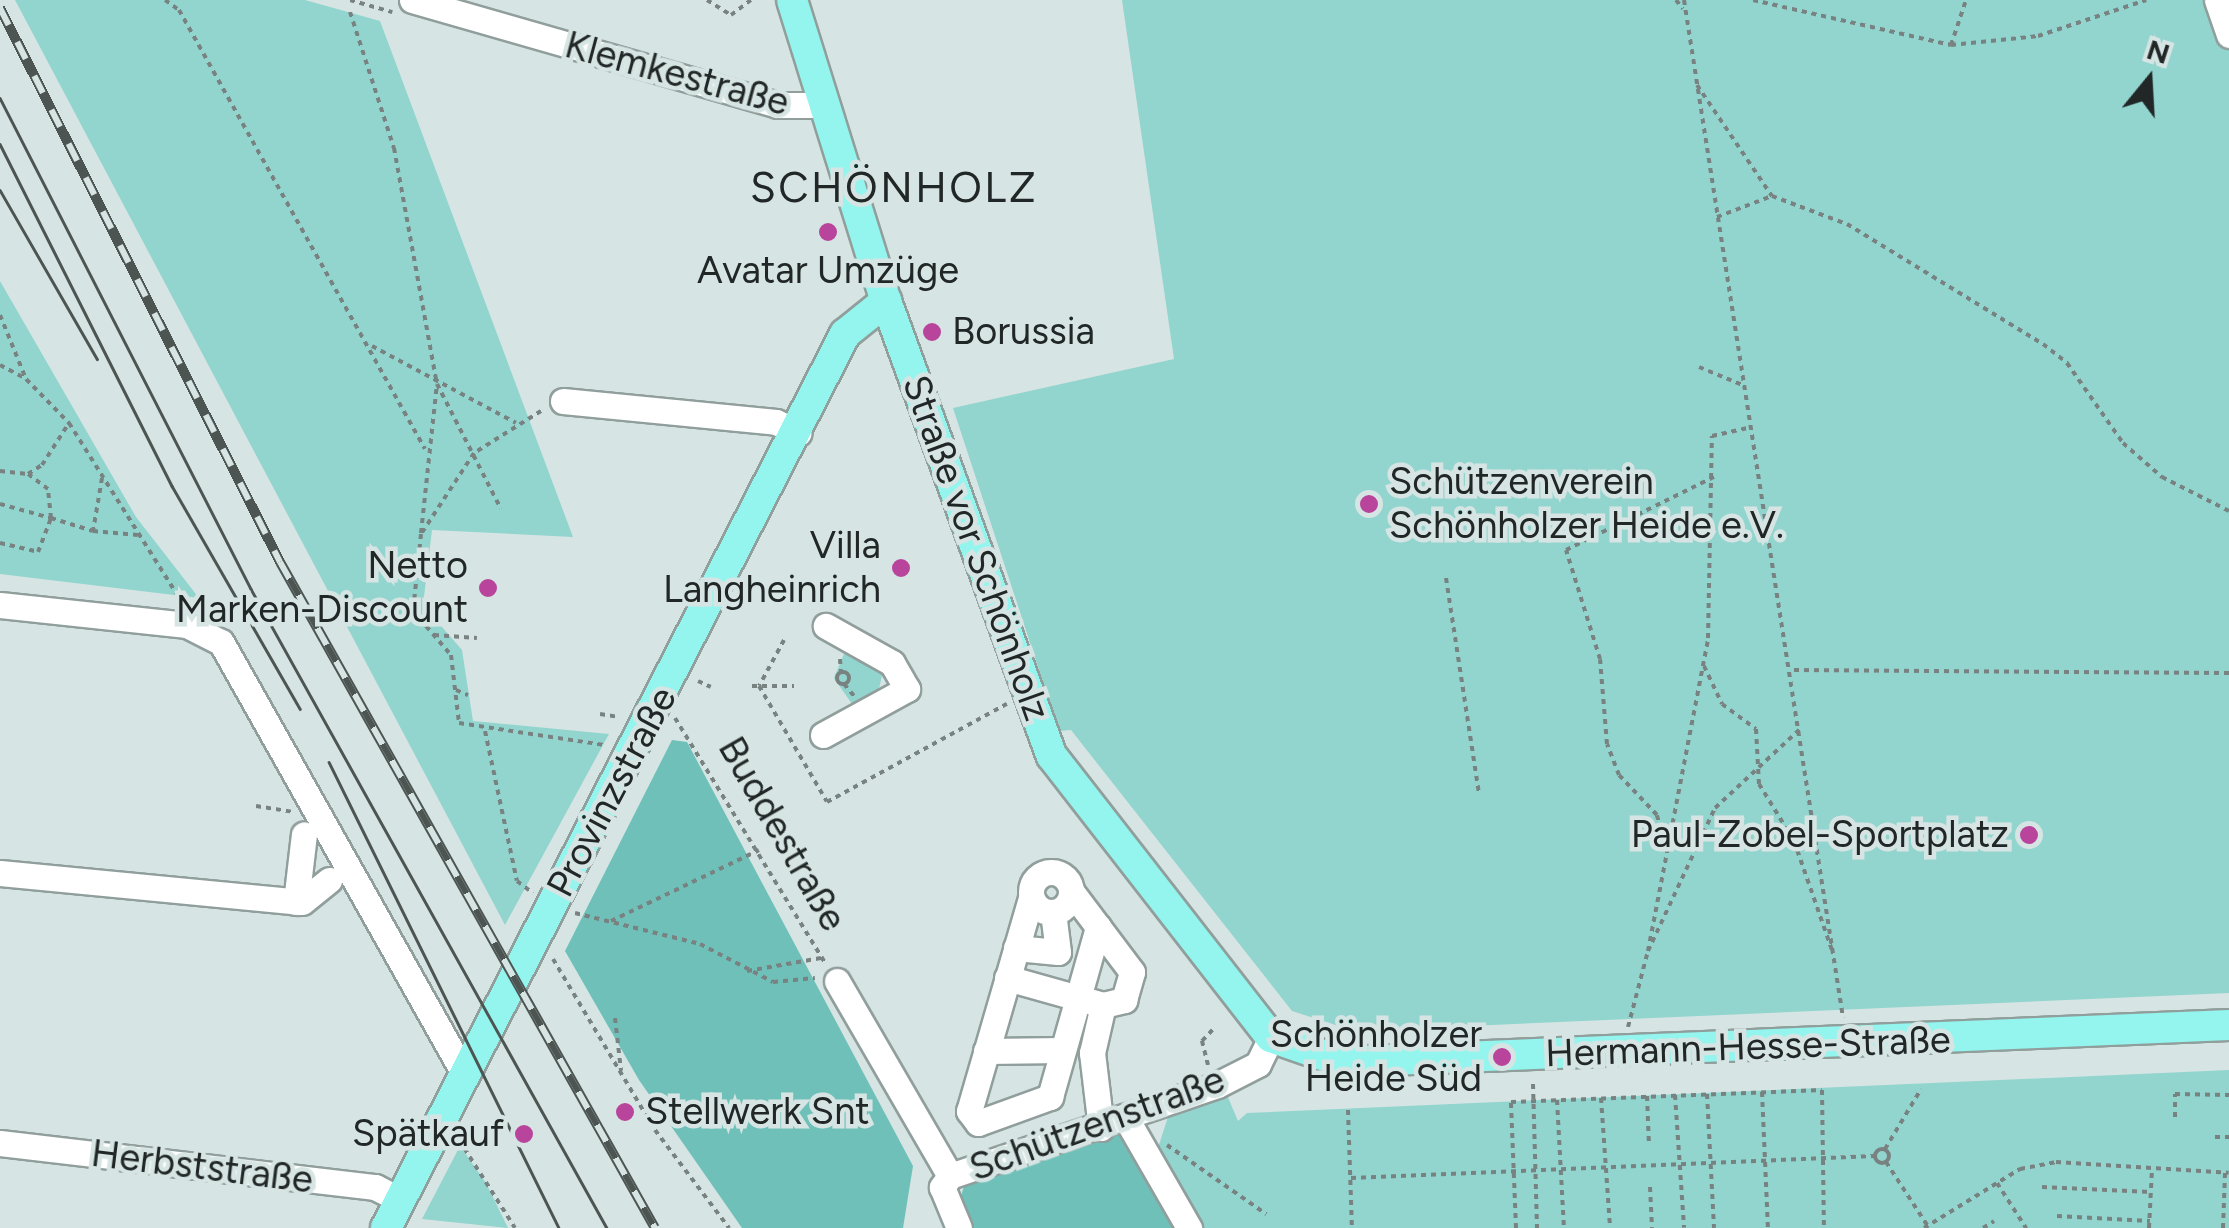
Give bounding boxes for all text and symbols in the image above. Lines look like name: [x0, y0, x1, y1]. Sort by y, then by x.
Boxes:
street label: Klemkestraße: [560, 22, 794, 126]
north arrow: [2099, 30, 2199, 130]
text: N: [2143, 32, 2174, 71]
district label: SCHÖNHOLZ: [750, 163, 1038, 213]
marker: Avatar Umzüge: [817, 221, 839, 243]
place label: Avatar Umzüge: [697, 248, 959, 294]
place label: Borussia: [952, 309, 1095, 355]
marker: Borussia: [921, 321, 943, 343]
street label: Straße vor Schönholz: [892, 369, 1060, 727]
place label: Schützenverein Schönholzer Heide e.V.: [1389, 459, 1784, 548]
marker: Schützenverein Schönholzer Heide e.V.: [1358, 493, 1380, 515]
place label: Villa Langheinrich: [663, 523, 881, 612]
place label: Netto Marken-Discount: [176, 543, 468, 632]
marker: Villa Langheinrich: [890, 557, 912, 579]
marker: Netto Marken-Discount: [477, 577, 499, 599]
street label: Provinzstraße: [538, 679, 686, 905]
street label: Buddestraße: [708, 729, 856, 939]
place label: Paul-Zobel-Sportplatz: [1631, 812, 2009, 858]
marker: Paul-Zobel-Sportplatz: [2018, 824, 2040, 846]
place label: Schönholzer Heide Süd: [1270, 1012, 1482, 1102]
street label: Hermann-Hesse-Straße: [1545, 1017, 1951, 1077]
marker: Schönholzer Heide Süd: [1491, 1046, 1513, 1068]
street label: Schützenstraße: [963, 1057, 1231, 1191]
place label: Stellwerk Snt: [645, 1089, 870, 1135]
marker: Stellwerk Snt: [614, 1101, 636, 1123]
place label: Spätkauf: [352, 1111, 504, 1157]
marker: Spätkauf: [513, 1123, 535, 1145]
street label: Herbststraße: [89, 1131, 315, 1203]

